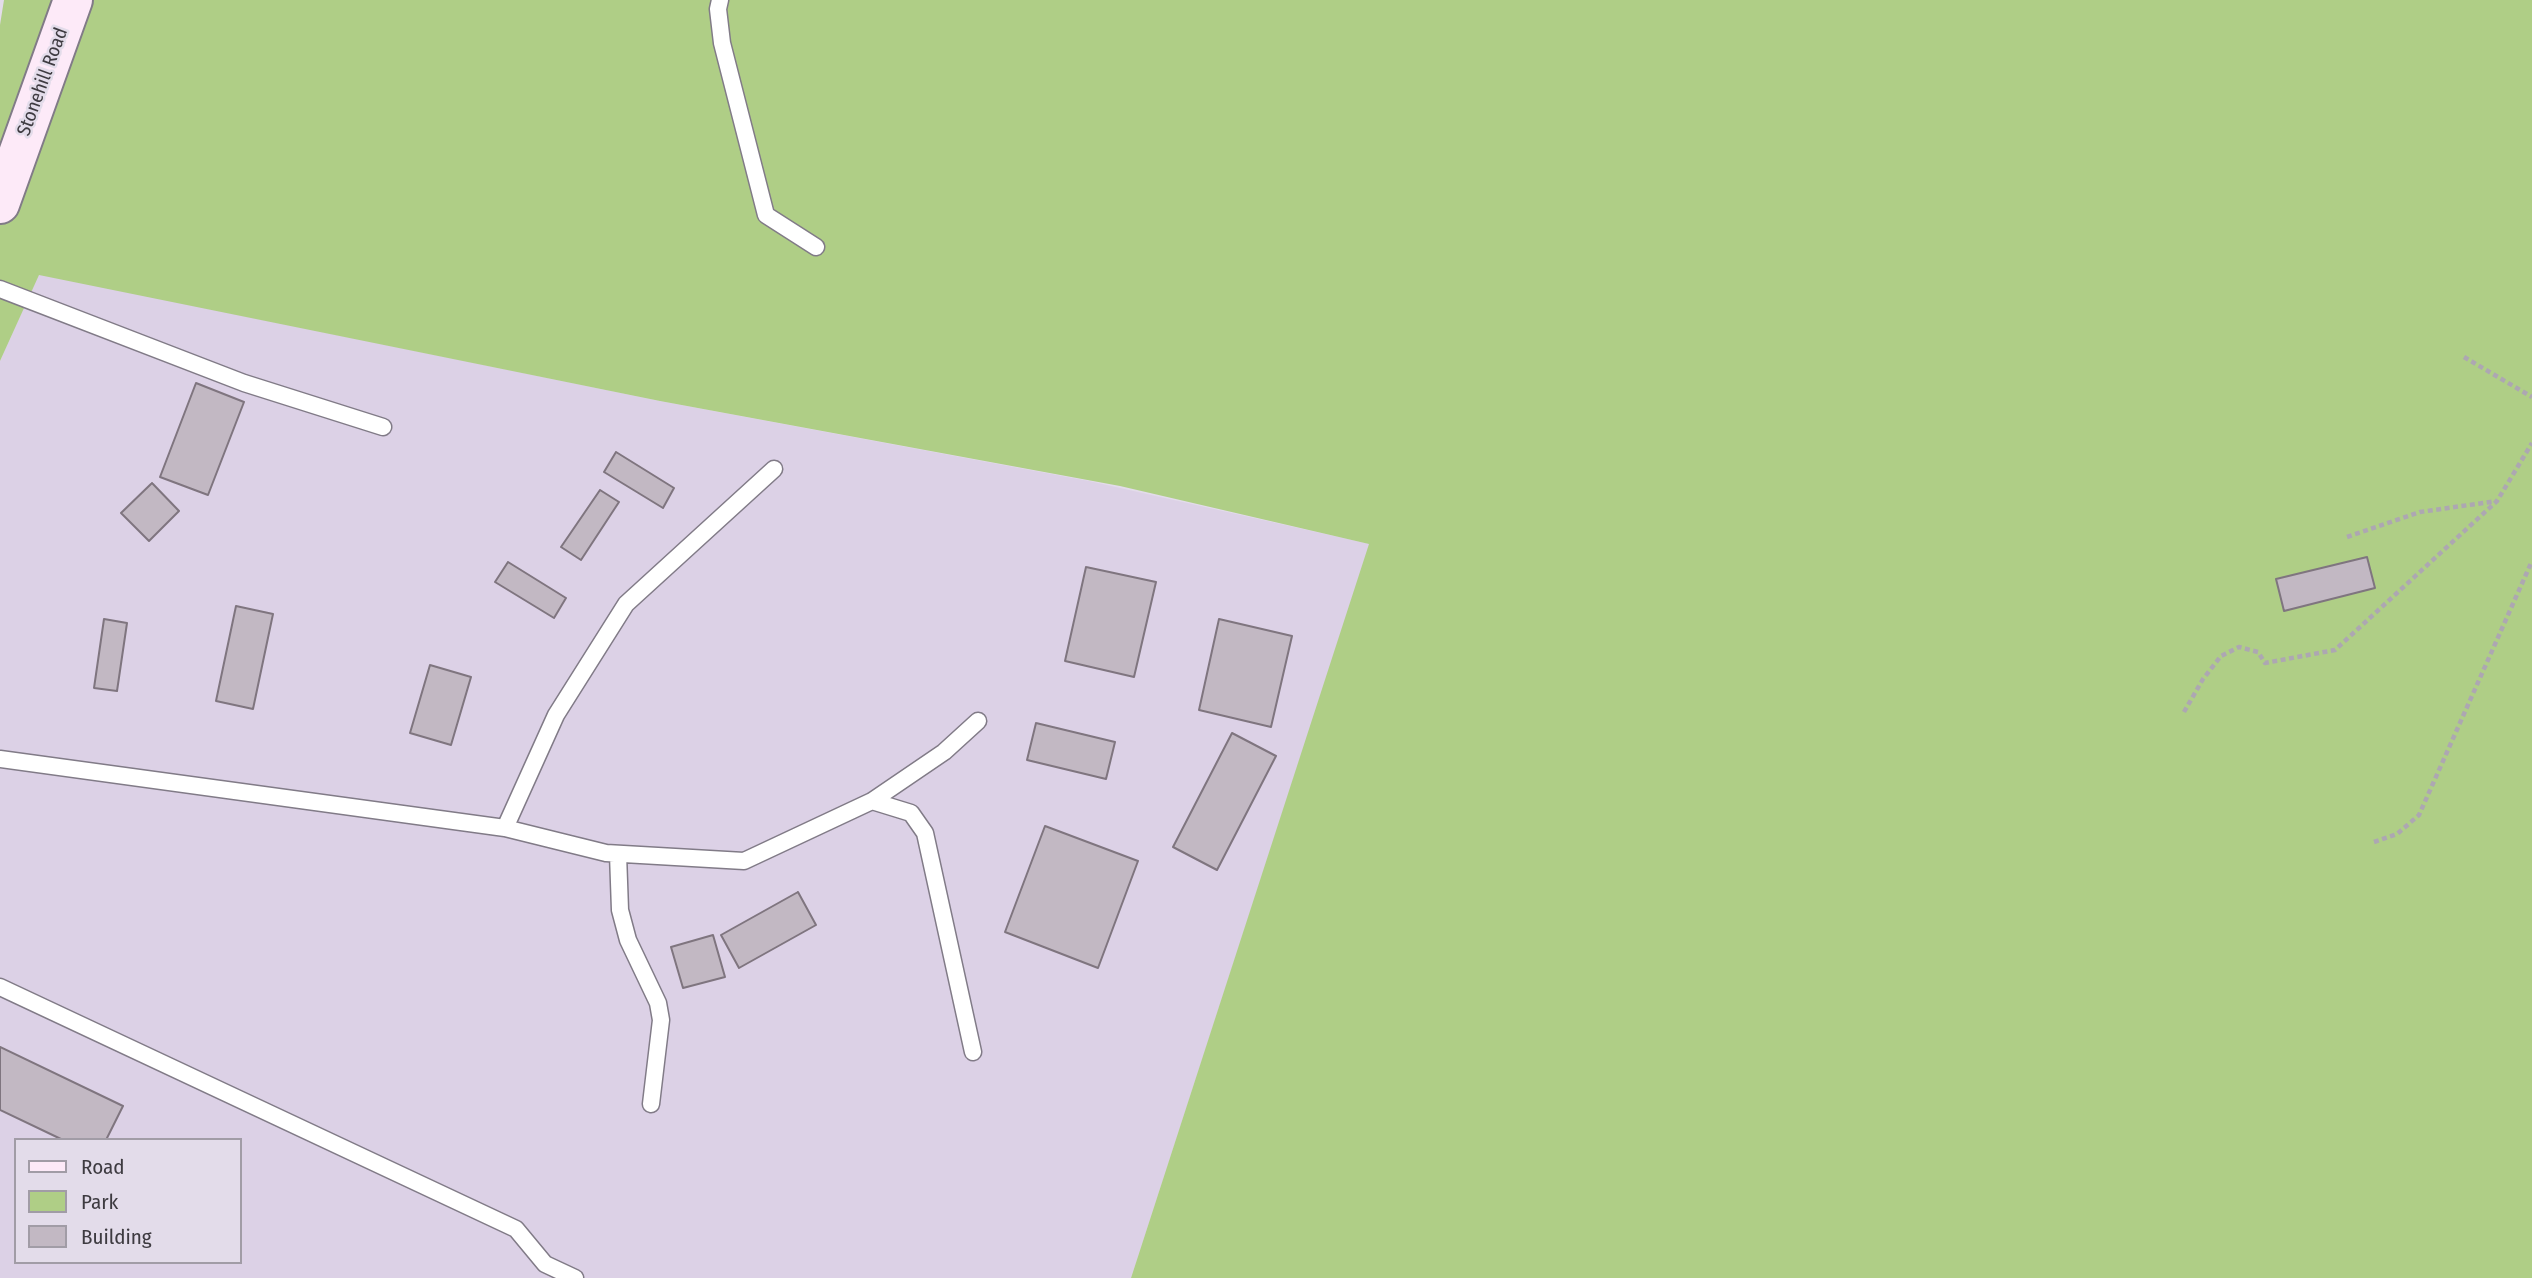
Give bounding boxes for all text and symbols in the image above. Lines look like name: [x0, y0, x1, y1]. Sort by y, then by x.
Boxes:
street label: Stonehill Road: [13, 25, 73, 139]
legend: [14, 1138, 242, 1264]
text: Road: [81, 1154, 125, 1180]
text: Park: [81, 1189, 118, 1215]
text: Building: [81, 1224, 152, 1250]

